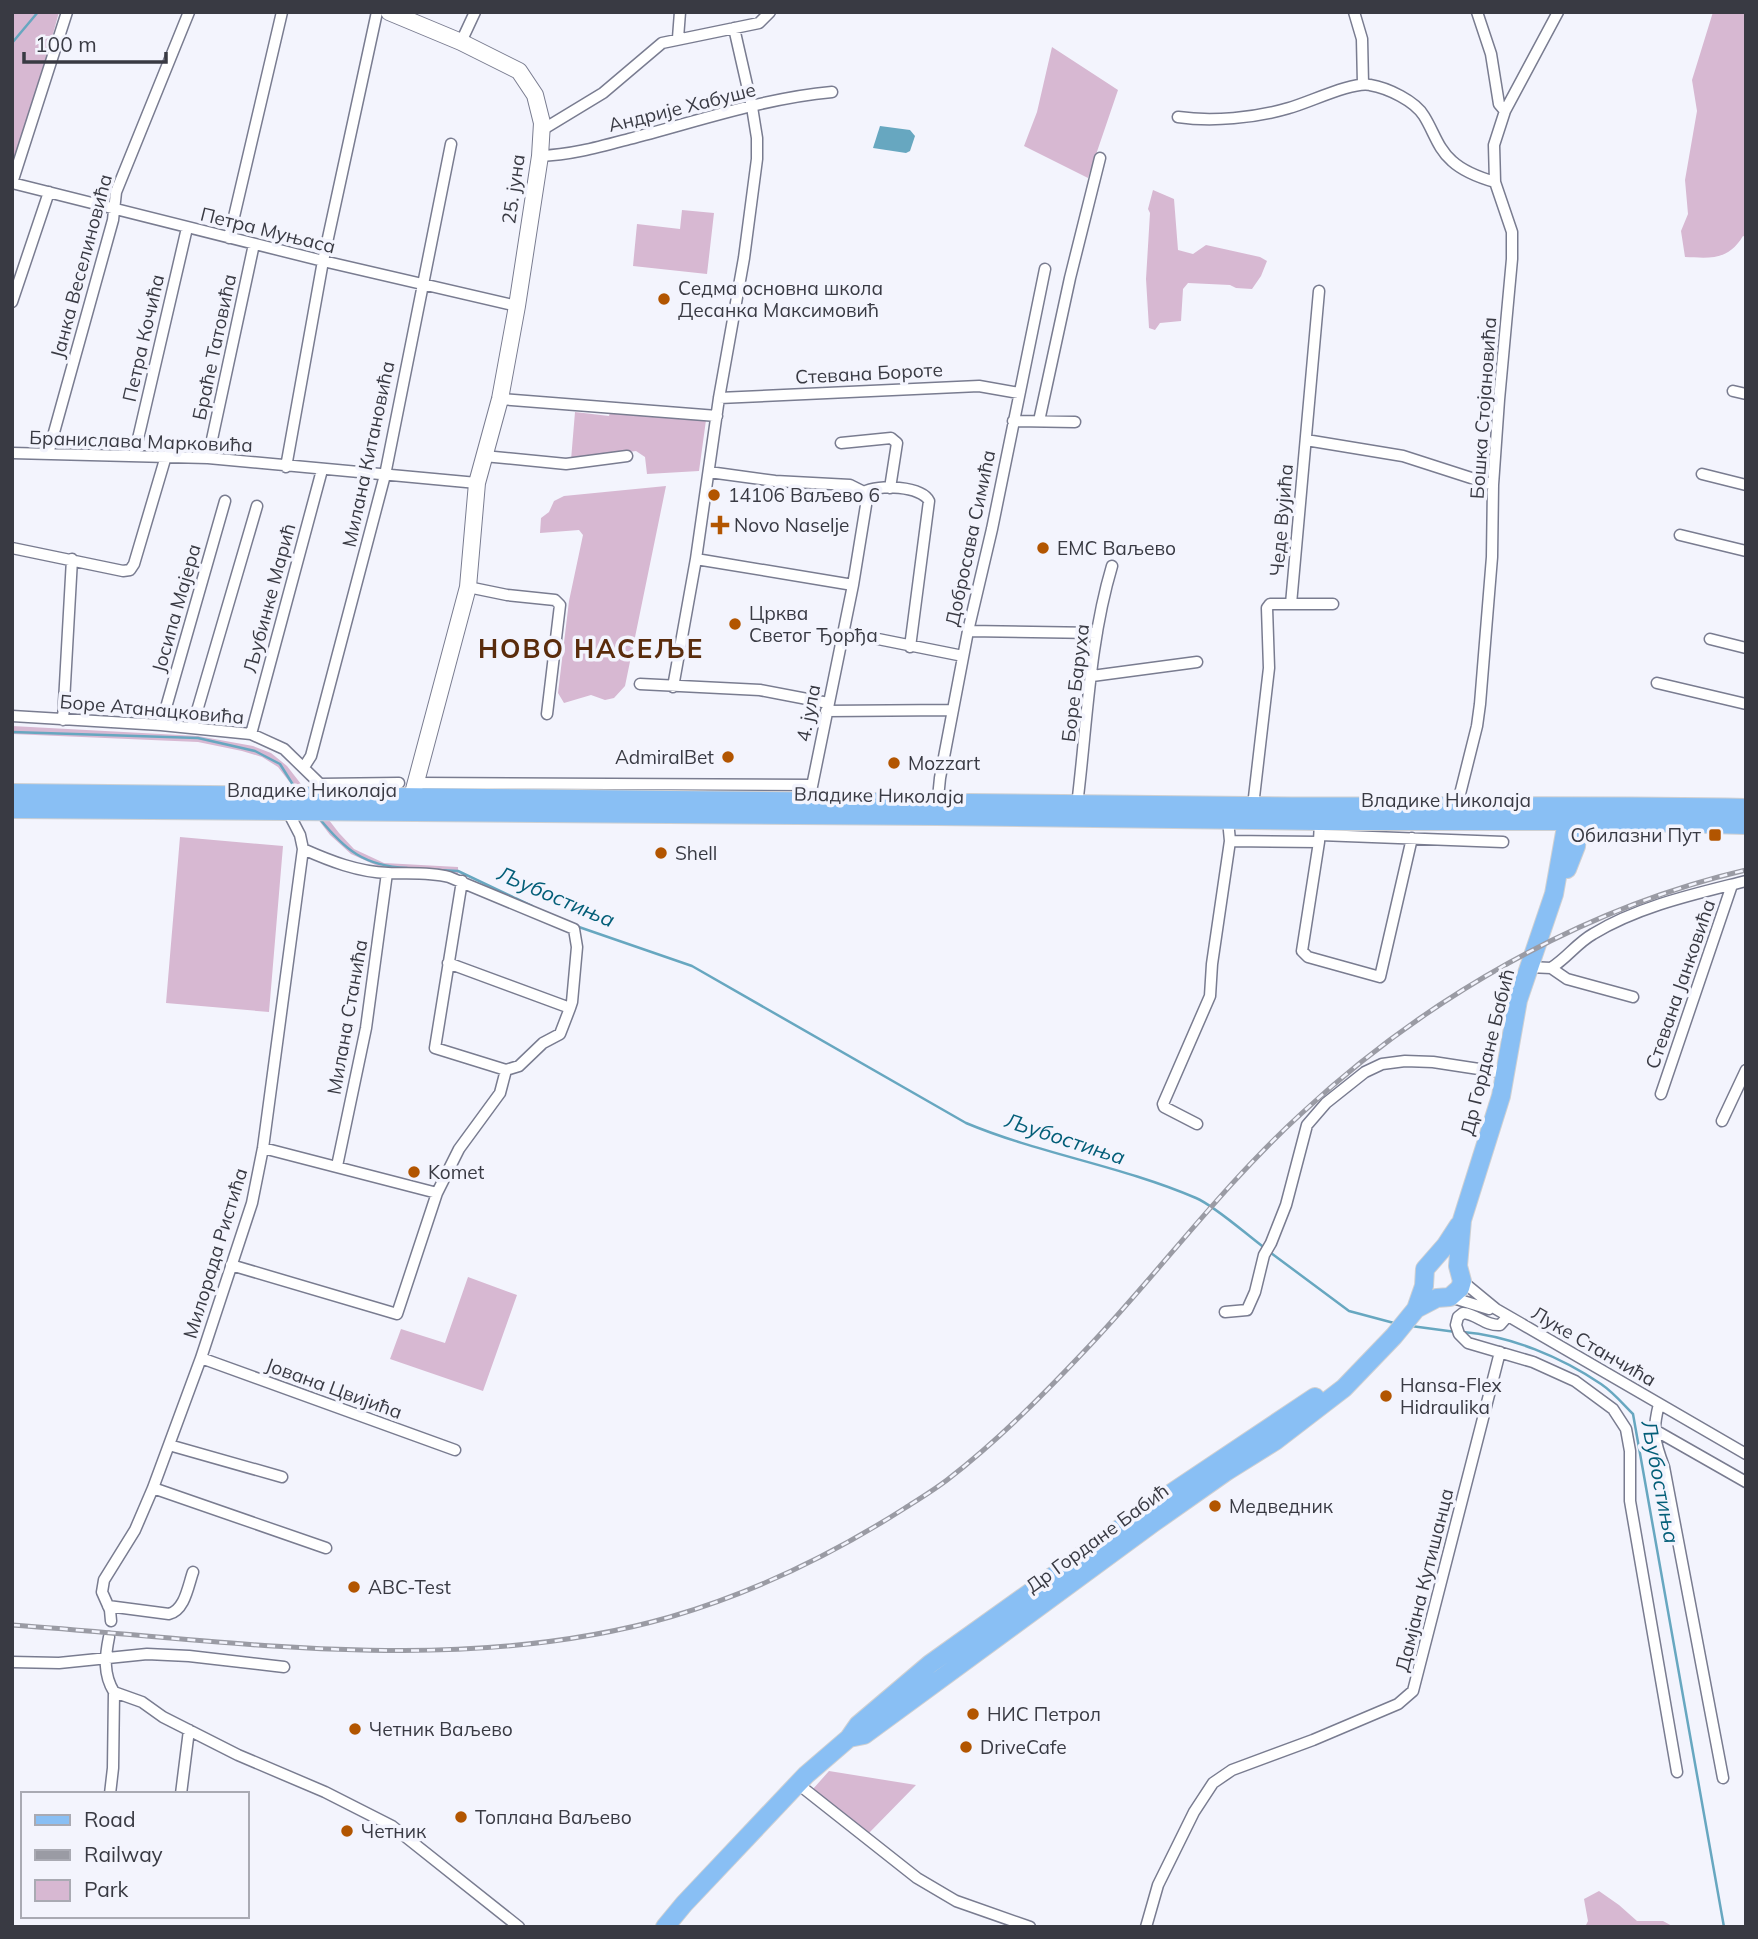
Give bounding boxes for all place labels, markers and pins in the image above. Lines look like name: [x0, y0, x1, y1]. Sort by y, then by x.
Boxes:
place label: Седма основна школа Десанка Максимовић: [678, 276, 883, 322]
marker: Седма основна школа Десанка Максимовић: [656, 291, 672, 307]
place label: 14106 Ваљево 6: [728, 483, 880, 507]
marker: 14106 Ваљево 6: [706, 487, 722, 503]
place label: Novo Naselje: [734, 513, 849, 537]
marker: Novo Naselje: [712, 517, 728, 533]
place label: ЕМС Ваљево: [1057, 536, 1176, 560]
marker: ЕМС Ваљево: [1035, 540, 1051, 556]
place label: Црква Светог Ђорђа: [749, 601, 878, 647]
marker: Црква Светог Ђорђа: [727, 616, 743, 632]
place label: AdmiralBet: [615, 745, 714, 769]
marker: AdmiralBet: [720, 749, 736, 765]
place label: Mozzart: [908, 751, 980, 775]
marker: Mozzart: [886, 755, 902, 771]
place label: Обилазни Пут: [1570, 823, 1701, 847]
marker: Обилазни Пут: [1707, 827, 1723, 843]
place label: Shell: [675, 841, 717, 865]
marker: Shell: [653, 845, 669, 861]
place label: Komet: [428, 1160, 485, 1184]
marker: Komet: [406, 1164, 422, 1180]
place label: Hansa-Flex Hidraulika: [1400, 1373, 1502, 1419]
marker: Hansa-Flex Hidraulika: [1378, 1388, 1394, 1404]
place label: Медведник: [1229, 1494, 1334, 1518]
marker: Медведник: [1207, 1498, 1223, 1514]
place label: ABC-Test: [368, 1575, 451, 1599]
marker: ABC-Test: [346, 1579, 362, 1595]
place label: НИС Петрол: [987, 1702, 1101, 1726]
marker: НИС Петрол: [965, 1706, 981, 1722]
place label: Четник Ваљево: [369, 1717, 513, 1741]
marker: Четник Ваљево: [347, 1721, 363, 1737]
place label: DriveCafe: [980, 1735, 1066, 1759]
marker: DriveCafe: [958, 1739, 974, 1755]
place label: Топлана Ваљево: [475, 1805, 632, 1829]
marker: Топлана Ваљево: [453, 1809, 469, 1825]
place label: Четник: [361, 1819, 427, 1843]
marker: Четник: [339, 1823, 355, 1839]

